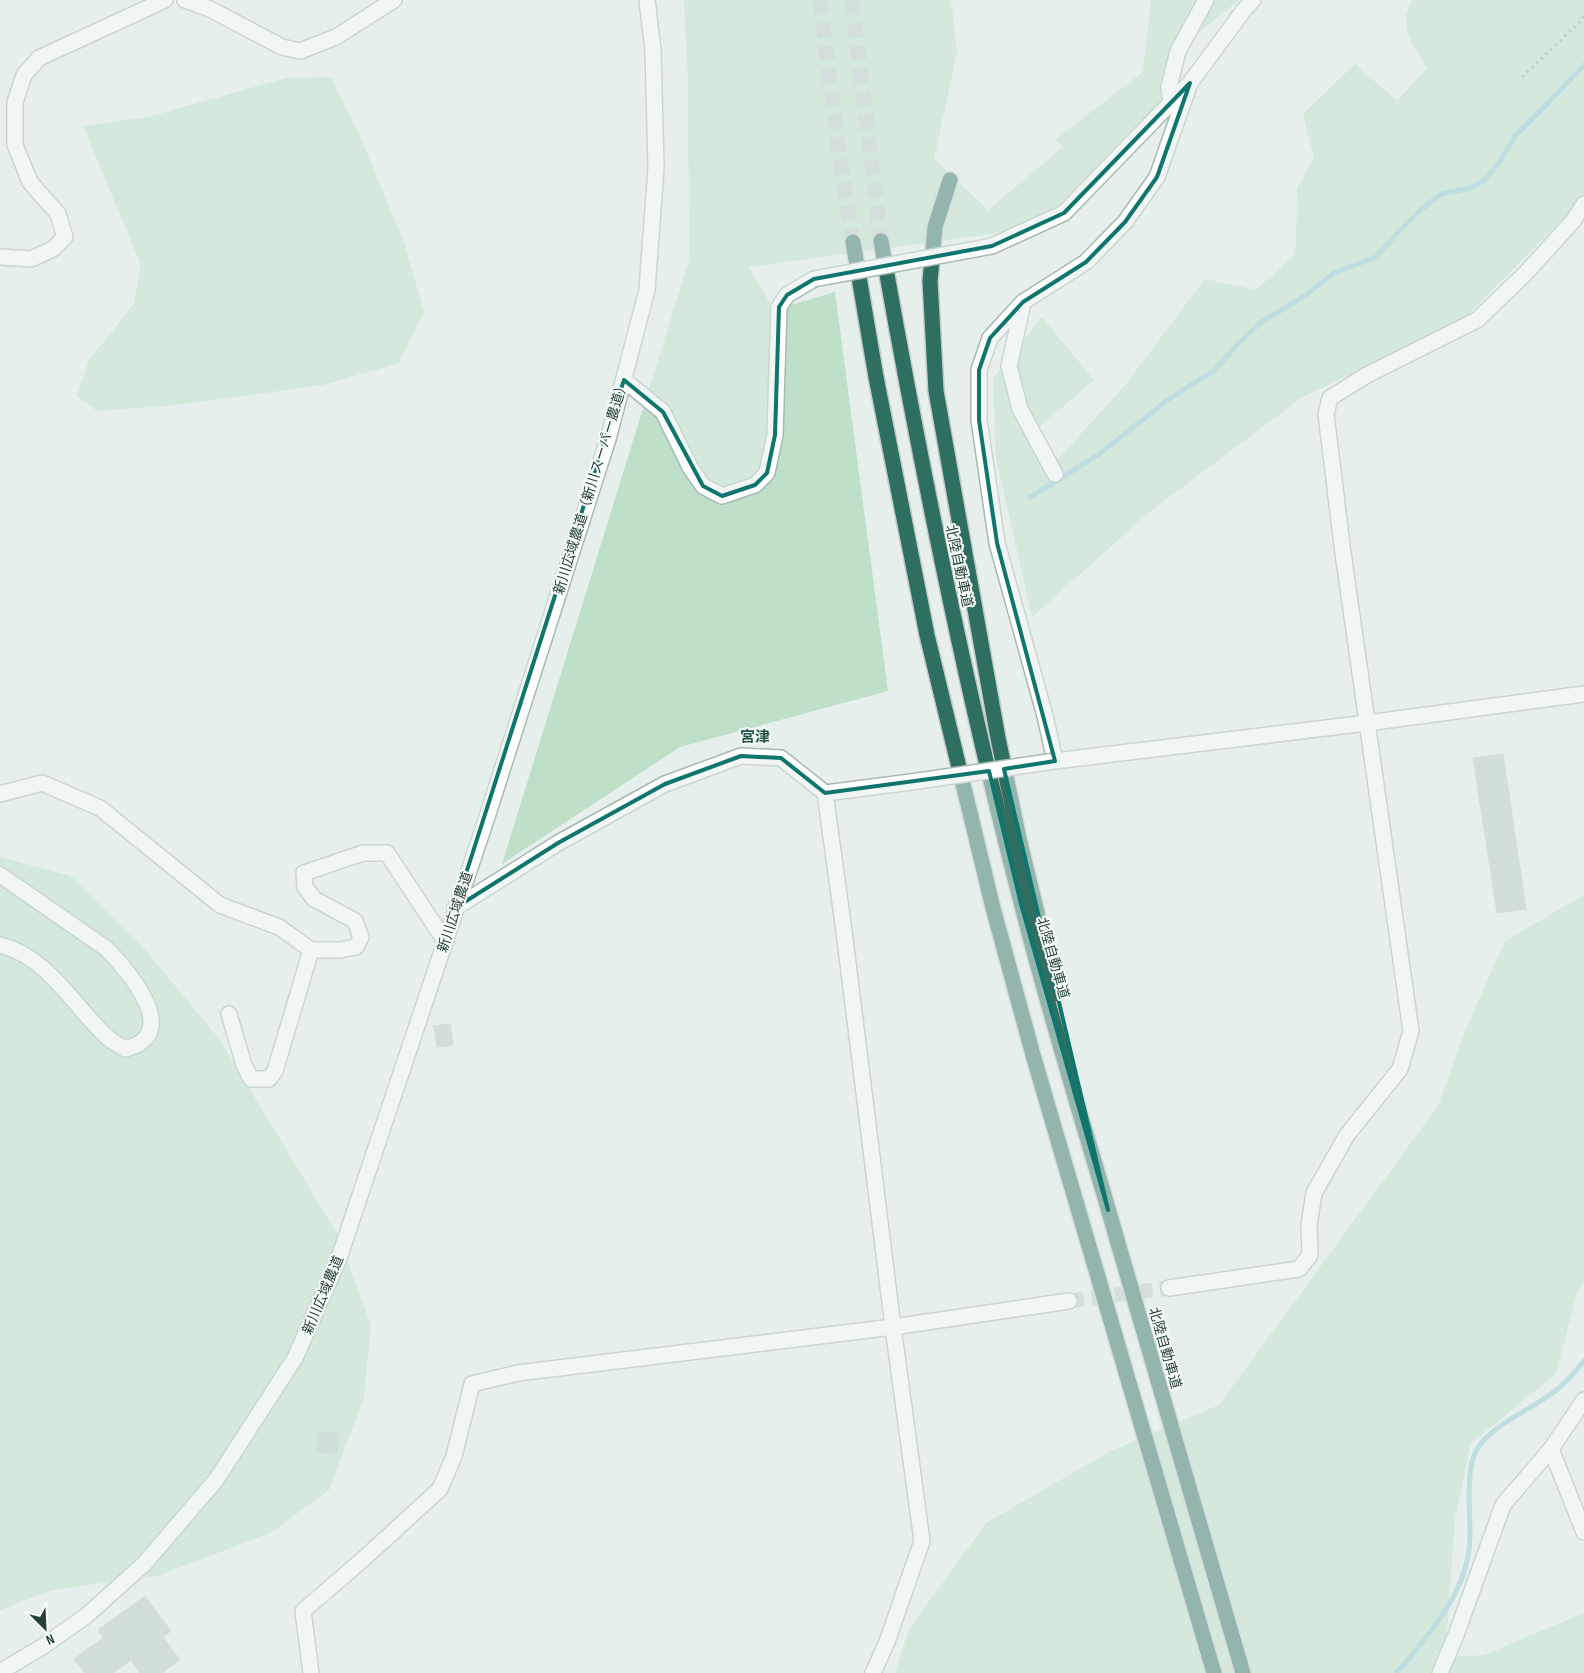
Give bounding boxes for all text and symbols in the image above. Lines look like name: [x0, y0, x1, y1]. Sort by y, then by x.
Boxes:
street label: 新川広域農道（新川スーパー農道）: [550, 377, 632, 597]
street label: 北陸自動車道: [942, 523, 976, 609]
district label: 宮津: [740, 728, 770, 747]
street label: 新川広域農道: [434, 869, 476, 955]
street label: 北陸自動車道: [1033, 915, 1073, 1001]
street label: 新川広域農道: [299, 1253, 347, 1337]
street label: 北陸自動車道: [1145, 1305, 1185, 1391]
north arrow: [20, 1603, 70, 1653]
text: N: [43, 1630, 57, 1649]

